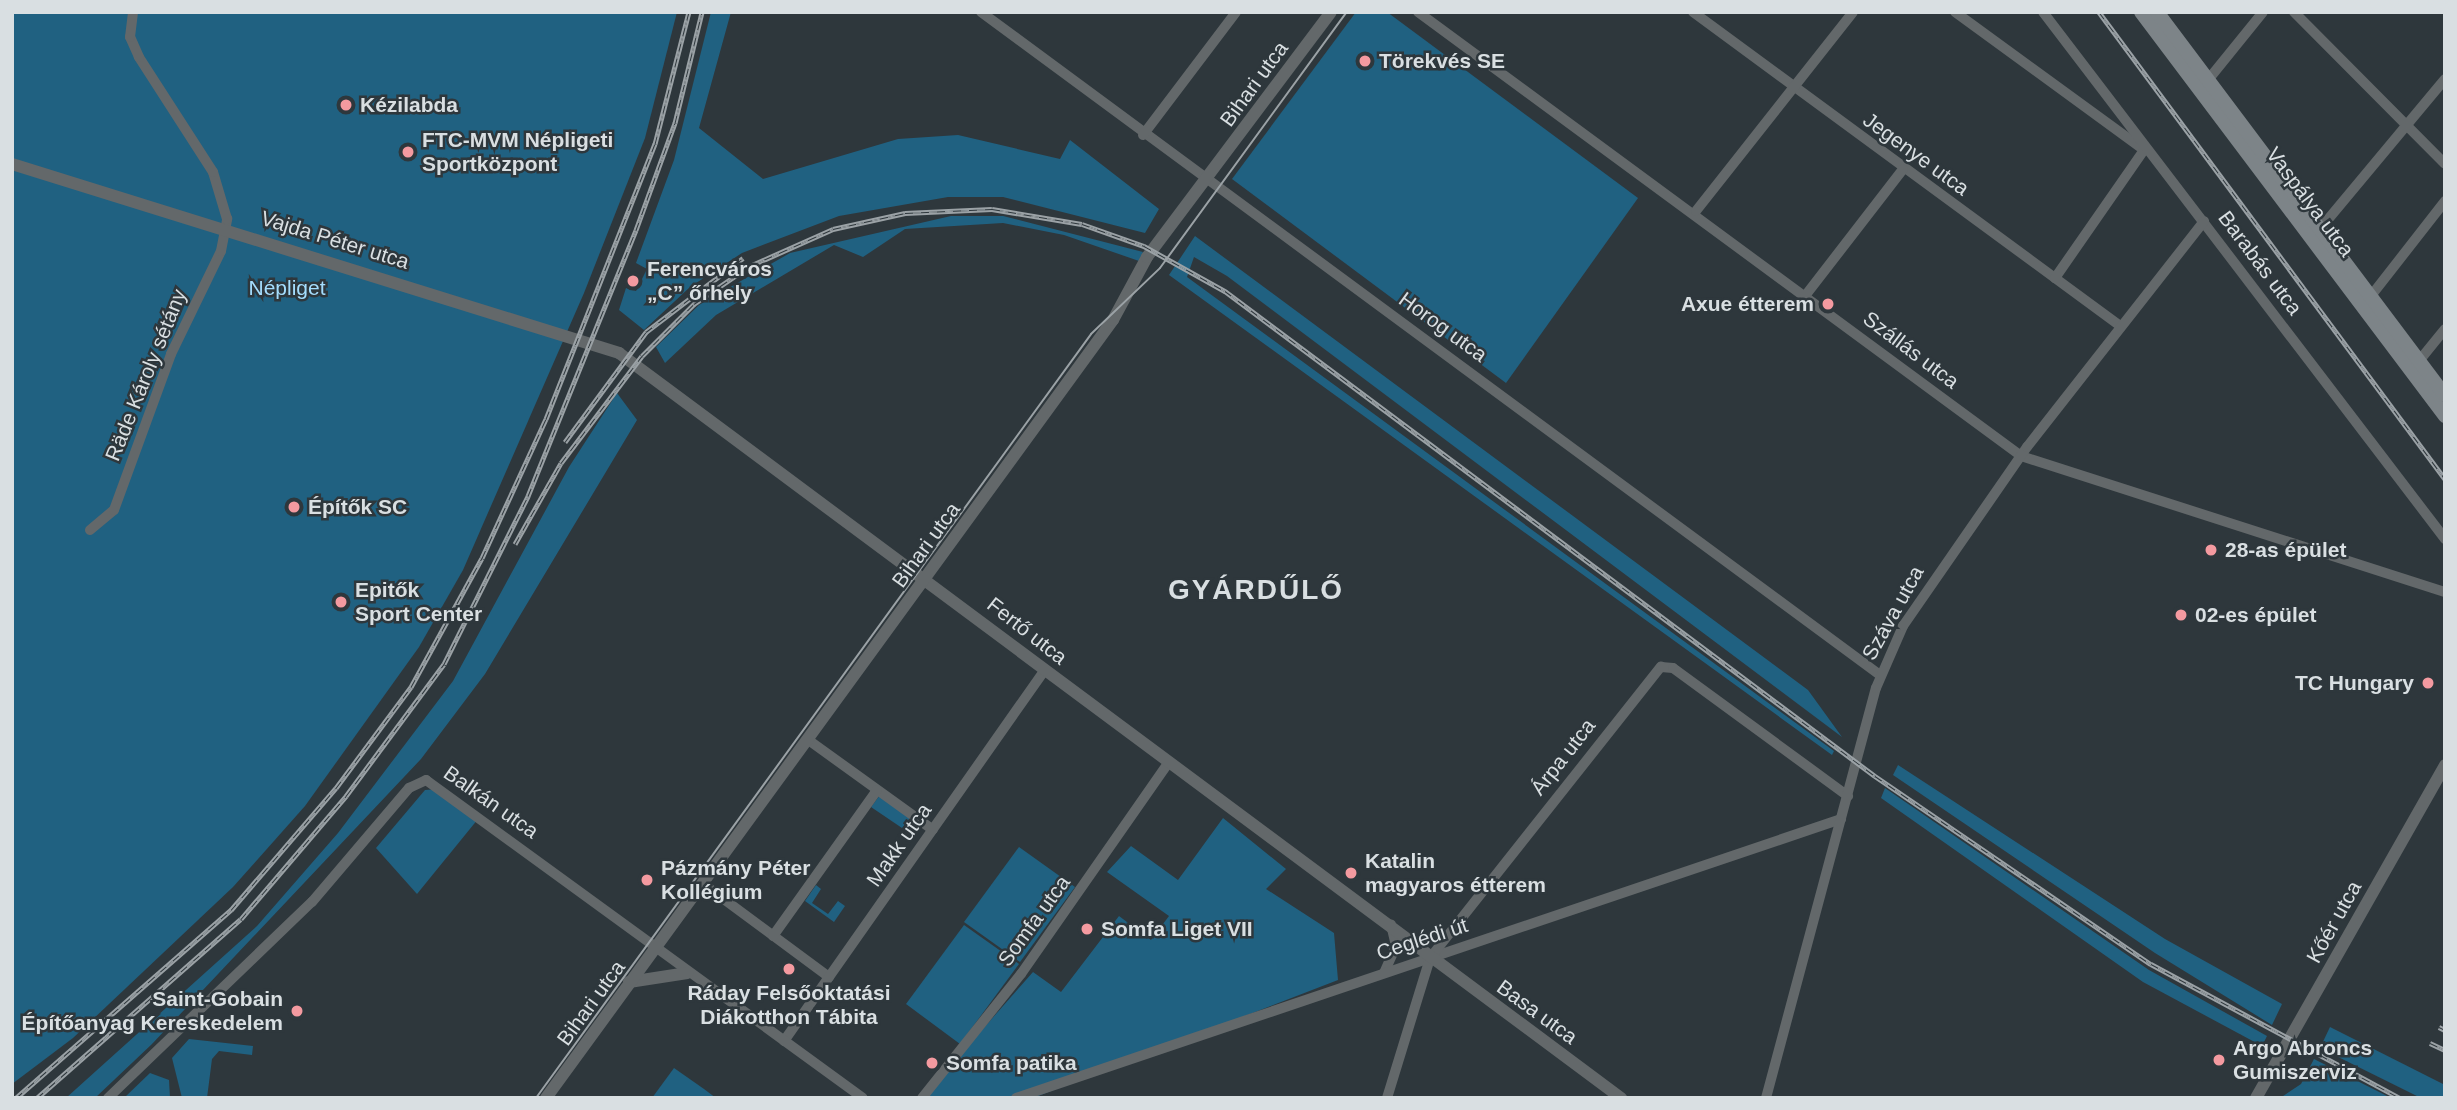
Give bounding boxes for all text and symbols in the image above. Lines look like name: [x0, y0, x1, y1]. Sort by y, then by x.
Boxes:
street label: Bihari utca: [1215, 36, 1293, 132]
place label: Törekvés SE: [1379, 48, 1505, 74]
marker: Törekvés SE: [1357, 53, 1373, 69]
place label: Kézilabda: [360, 92, 458, 118]
marker: Kézilabda: [338, 97, 354, 113]
street label: Jegenye utca: [1858, 107, 1974, 201]
place label: FTC-MVM Népligeti Sportközpont: [422, 127, 613, 177]
street label: Vaspálya utca: [2261, 142, 2359, 262]
marker: FTC-MVM Népligeti Sportközpont: [400, 144, 416, 160]
street label: Vajda Péter utca: [258, 205, 412, 275]
street label: Barabás utca: [2213, 206, 2307, 320]
place label: Ferencváros „C” őrhely: [647, 256, 772, 306]
marker: Ferencváros „C” őrhely: [625, 273, 641, 289]
park label: Népliget: [248, 275, 326, 301]
street label: Räde Károly sétány: [100, 285, 192, 465]
street label: Horog utca: [1394, 287, 1492, 367]
place label: Axue étterem: [1681, 291, 1814, 317]
marker: Axue étterem: [1820, 296, 1836, 312]
street label: Szállás utca: [1858, 306, 1964, 394]
place label: Építők SC: [308, 494, 407, 520]
street label: Bihari utca: [887, 497, 965, 593]
marker: Építők SC: [286, 499, 302, 515]
place label: 28-as épület: [2225, 537, 2346, 563]
marker: 28-as épület: [2203, 542, 2219, 558]
street label: Száva utca: [1857, 561, 1929, 665]
district label: GYÁRDŰLŐ: [1169, 573, 1343, 607]
place label: Epitők Sport Center: [355, 577, 482, 627]
street label: Fertő utca: [982, 592, 1072, 670]
marker: Epitők Sport Center: [333, 594, 349, 610]
place label: 02-es épület: [2195, 602, 2316, 628]
marker: 02-es épület: [2173, 607, 2189, 623]
place label: TC Hungary: [2295, 670, 2414, 696]
marker: TC Hungary: [2420, 675, 2436, 691]
street label: Árpa utca: [1525, 714, 1601, 800]
street label: Balkán utca: [439, 760, 543, 844]
street label: Makk utca: [861, 799, 937, 891]
place label: Katalin magyaros étterem: [1365, 848, 1546, 898]
place label: Pázmány Péter Kollégium: [661, 855, 810, 905]
marker: Katalin magyaros étterem: [1343, 865, 1359, 881]
street label: Somfa utca: [993, 871, 1075, 971]
marker: Pázmány Péter Kollégium: [639, 872, 655, 888]
street label: Kőér utca: [2301, 877, 2367, 967]
street label: Ceglédi út: [1373, 912, 1471, 966]
place label: Somfa Liget VII: [1101, 916, 1253, 942]
marker: Somfa Liget VII: [1079, 921, 1095, 937]
street label: Bihari utca: [552, 955, 630, 1051]
marker: Ráday Felsőoktatási Diákotthon Tábita: [781, 961, 797, 977]
street label: Basa utca: [1492, 974, 1582, 1050]
place label: Ráday Felsőoktatási Diákotthon Tábita: [687, 980, 891, 1030]
place label: Saint-Gobain Építőanyag Kereskedelem: [22, 986, 283, 1036]
marker: Saint-Gobain Építőanyag Kereskedelem: [289, 1003, 305, 1019]
place label: Argo Abroncs Gumiszerviz: [2233, 1035, 2373, 1085]
place label: Somfa patika: [946, 1050, 1077, 1076]
marker: Argo Abroncs Gumiszerviz: [2211, 1052, 2227, 1068]
marker: Somfa patika: [924, 1055, 940, 1071]

